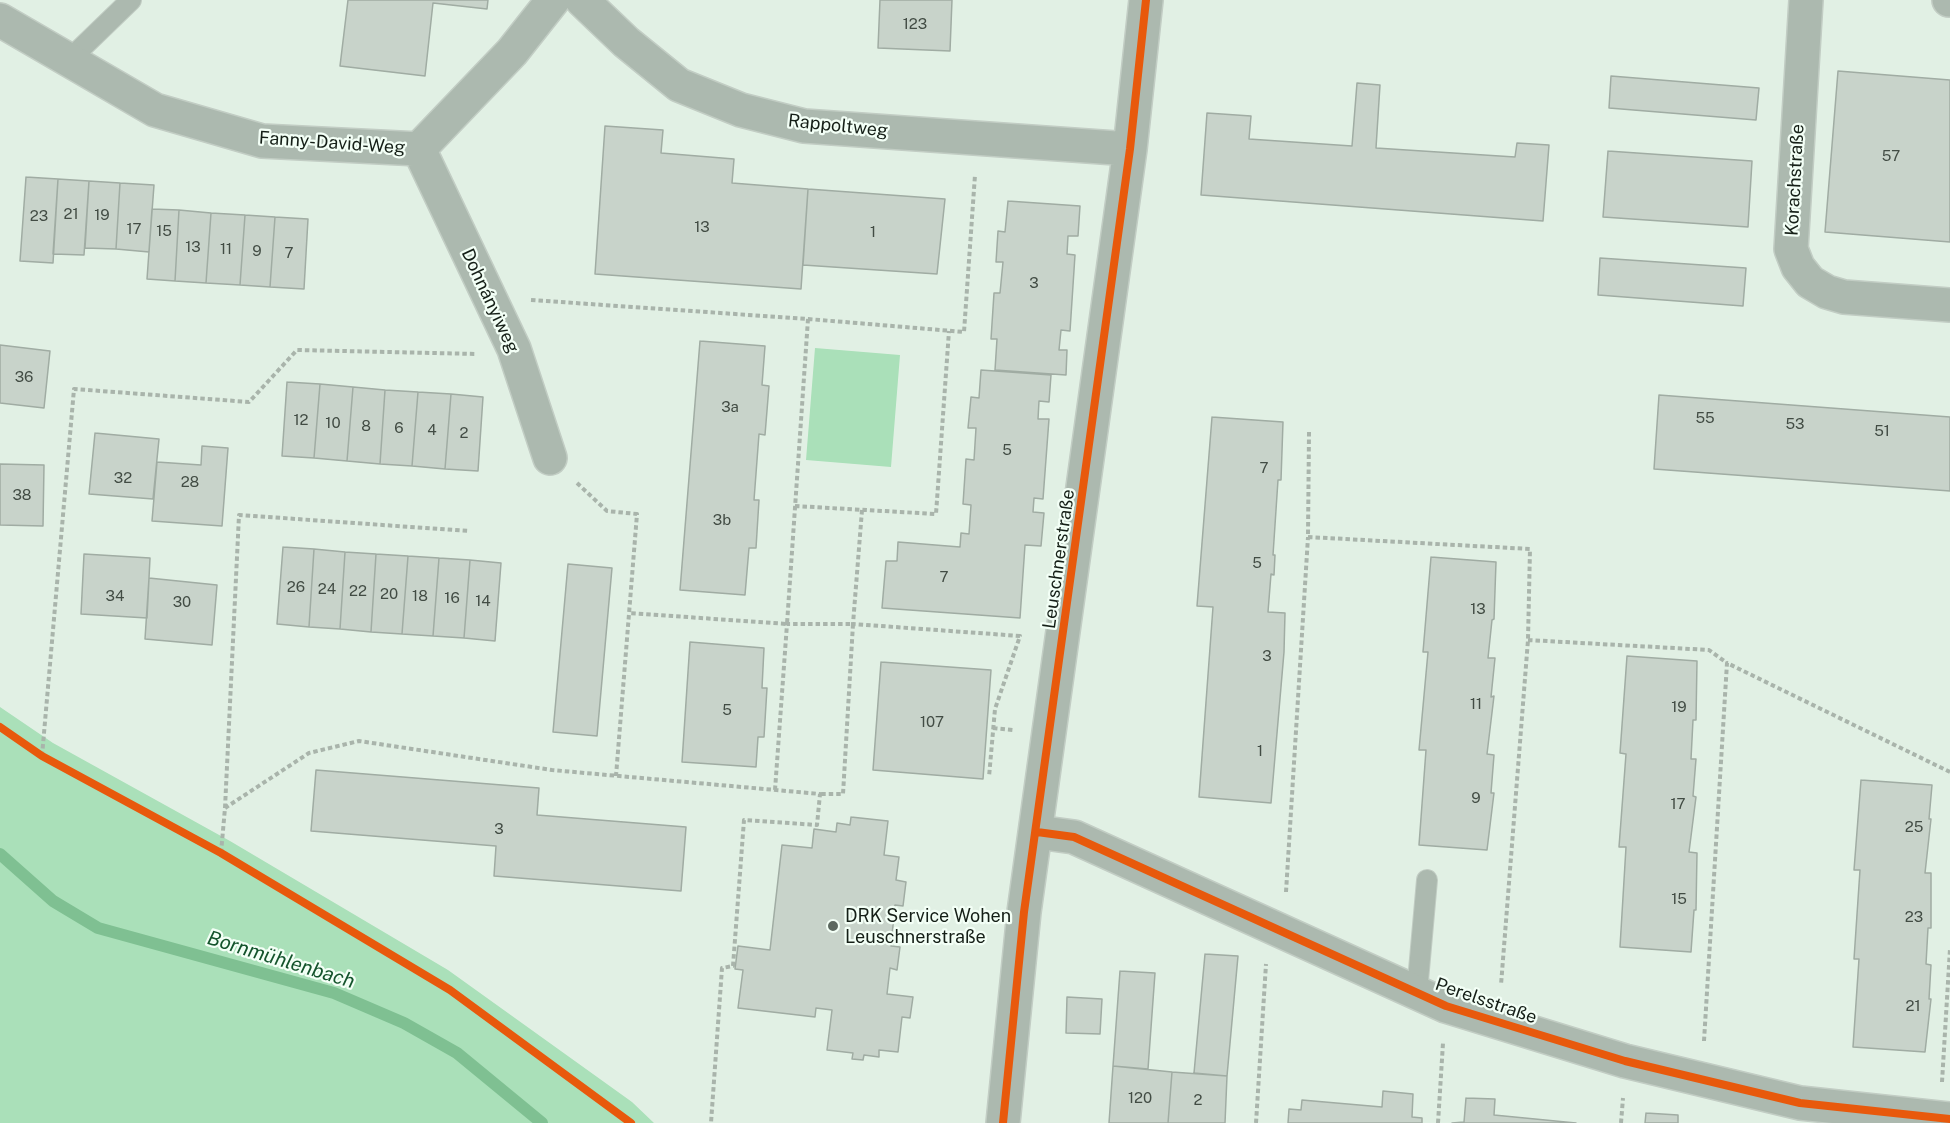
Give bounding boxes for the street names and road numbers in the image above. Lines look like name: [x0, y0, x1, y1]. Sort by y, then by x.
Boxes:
street label: Rappoltweg: [787, 110, 889, 142]
street label: Korachstraße: [1781, 124, 1809, 236]
street label: Fanny-David-Weg: [258, 127, 406, 159]
street label: Dohnányiweg: [456, 245, 524, 357]
street label: Leuschnerstraße: [1039, 488, 1079, 630]
street label: Perelsstraße: [1432, 973, 1540, 1029]

